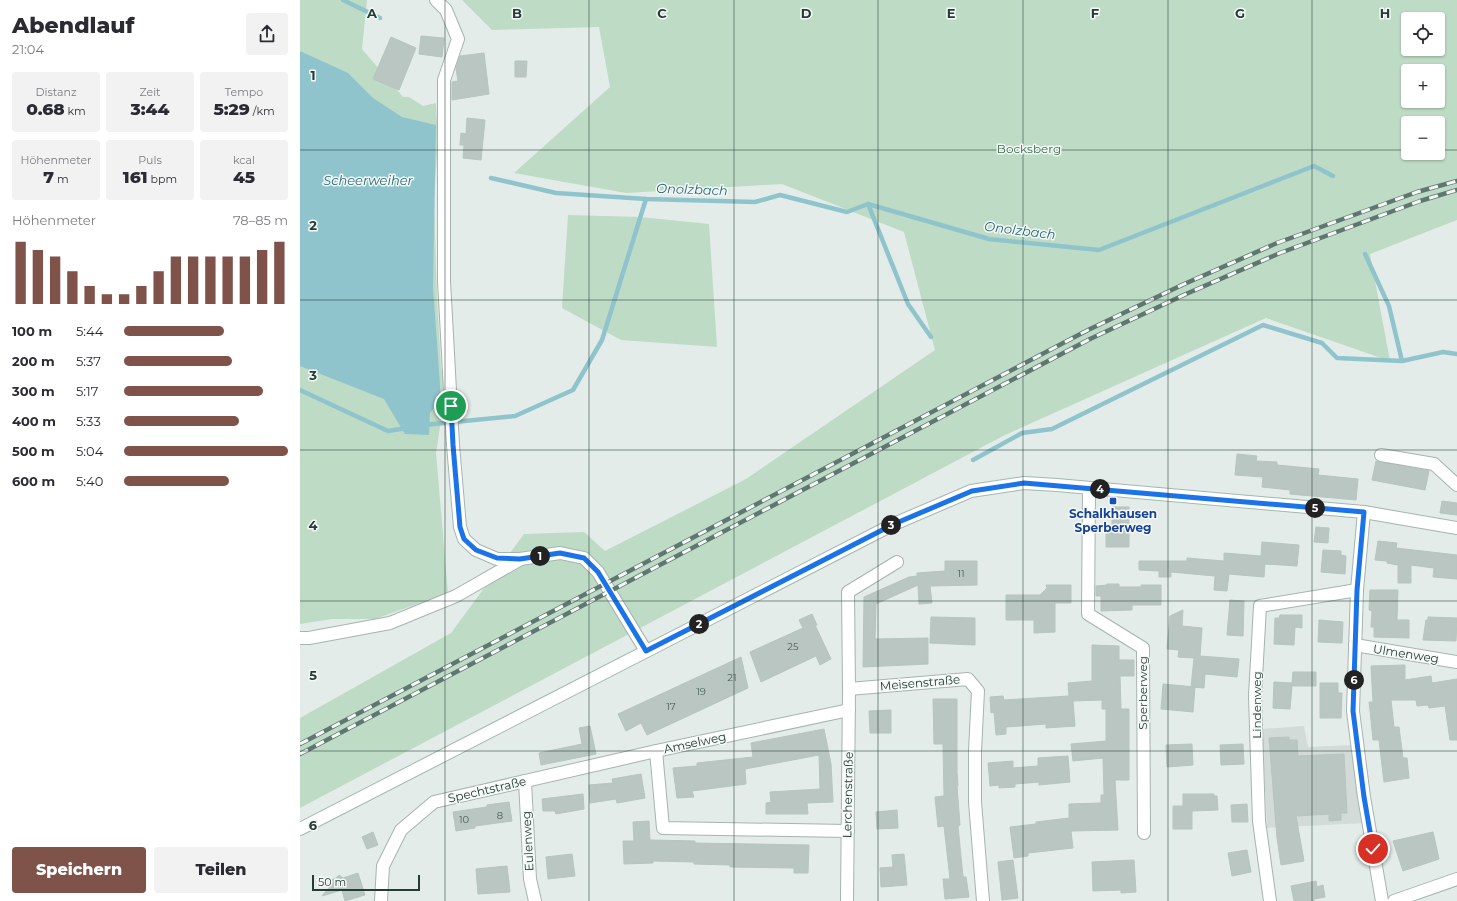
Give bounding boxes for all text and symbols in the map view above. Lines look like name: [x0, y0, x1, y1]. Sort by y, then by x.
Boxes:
text: A: [366, 5, 378, 21]
text: B: [512, 5, 522, 21]
text: C: [657, 5, 667, 21]
text: D: [801, 5, 812, 21]
text: E: [947, 5, 956, 21]
text: F: [1091, 5, 1099, 21]
text: G: [1235, 5, 1245, 21]
text: H: [1380, 5, 1390, 21]
text: Abendlauf: [12, 12, 134, 39]
map controls: [1401, 12, 1445, 160]
button: locate: [1401, 12, 1445, 56]
button: share: [246, 13, 288, 55]
text: 21:04: [12, 41, 44, 57]
button: +: [1401, 64, 1445, 108]
text: 1: [310, 67, 316, 83]
text: Distanz: [35, 85, 77, 99]
text: Zeit: [140, 85, 160, 99]
text: Tempo: [225, 85, 263, 99]
text: 0.68: [26, 99, 65, 119]
text: 3:44: [131, 99, 169, 119]
text: 5:29: [213, 99, 250, 119]
text: km: [65, 104, 86, 118]
text: /km: [250, 104, 275, 118]
button: −: [1401, 116, 1445, 160]
park label: Bocksberg: [997, 141, 1061, 156]
text: Höhenmeter: [21, 153, 91, 167]
text: Puls: [138, 153, 162, 167]
text: kcal: [233, 153, 255, 167]
text: 7: [43, 167, 54, 187]
text: 161: [123, 167, 148, 187]
text: 45: [233, 167, 255, 187]
text: m: [54, 172, 69, 186]
text: bpm: [148, 172, 177, 186]
water label: Scheerweiher: [323, 172, 414, 188]
water label: Onolzbach: [656, 180, 728, 198]
text: Höhenmeter: [12, 212, 96, 228]
text: 78–85 m: [233, 212, 288, 228]
text: 2: [309, 217, 317, 233]
water label: Onolzbach: [983, 218, 1057, 242]
text: 100 m: [12, 323, 52, 339]
text: 5:44: [76, 323, 103, 339]
text: 200 m: [12, 353, 55, 369]
text: 5:37: [76, 353, 101, 369]
text: 3: [308, 367, 317, 383]
text: 300 m: [12, 383, 55, 399]
text: 5:17: [76, 383, 98, 399]
pin: [434, 389, 468, 423]
icon: arrive: [440, 395, 462, 417]
text: 400 m: [12, 413, 56, 429]
text: 5:33: [76, 413, 101, 429]
text: 500 m: [12, 443, 55, 459]
text: 5:04: [76, 443, 103, 459]
text: 600 m: [12, 473, 55, 489]
text: 5:40: [76, 473, 103, 489]
pin: 4: [1090, 479, 1110, 499]
text: 4: [1096, 482, 1104, 496]
marker: Schalkhausen Sperberweg: [1108, 496, 1118, 506]
pin: 5: [1305, 498, 1325, 518]
text: 5: [1312, 501, 1318, 515]
place label: Schalkhausen Sperberweg: [1069, 506, 1157, 535]
pin: 3: [881, 515, 901, 535]
text: 4: [309, 517, 318, 533]
text: 3: [888, 518, 894, 532]
pin: 1: [530, 546, 550, 566]
text: 1: [538, 549, 542, 563]
house number: 11: [957, 567, 965, 580]
pin: 2: [689, 614, 709, 634]
text: 2: [696, 617, 702, 631]
house number: 25: [787, 640, 799, 653]
street label: Ulmenweg: [1372, 641, 1440, 666]
street label: Sperberweg: [1135, 656, 1150, 730]
text: 5: [309, 667, 317, 683]
pin: 6: [1344, 670, 1364, 690]
house number: 21: [727, 671, 737, 684]
street label: Lindenweg: [1249, 671, 1264, 739]
street label: Meisenstraße: [879, 672, 961, 693]
text: 6: [1350, 673, 1358, 687]
house number: 19: [696, 685, 706, 698]
house number: 17: [666, 700, 676, 713]
street label: Amselweg: [662, 729, 728, 756]
street label: Lerchenstraße: [839, 752, 856, 838]
street label: Spechtstraße: [446, 773, 527, 806]
house number: 8: [497, 809, 503, 822]
street label: Eulenweg: [518, 811, 537, 872]
house number: 10: [459, 813, 469, 826]
text: 6: [309, 817, 318, 833]
pin: [1356, 832, 1390, 866]
icon: check: [1362, 838, 1384, 860]
button: Speichern: [12, 847, 146, 893]
button: Teilen: [154, 847, 288, 893]
scale bar: [312, 873, 420, 892]
text: 50 m: [318, 875, 346, 889]

